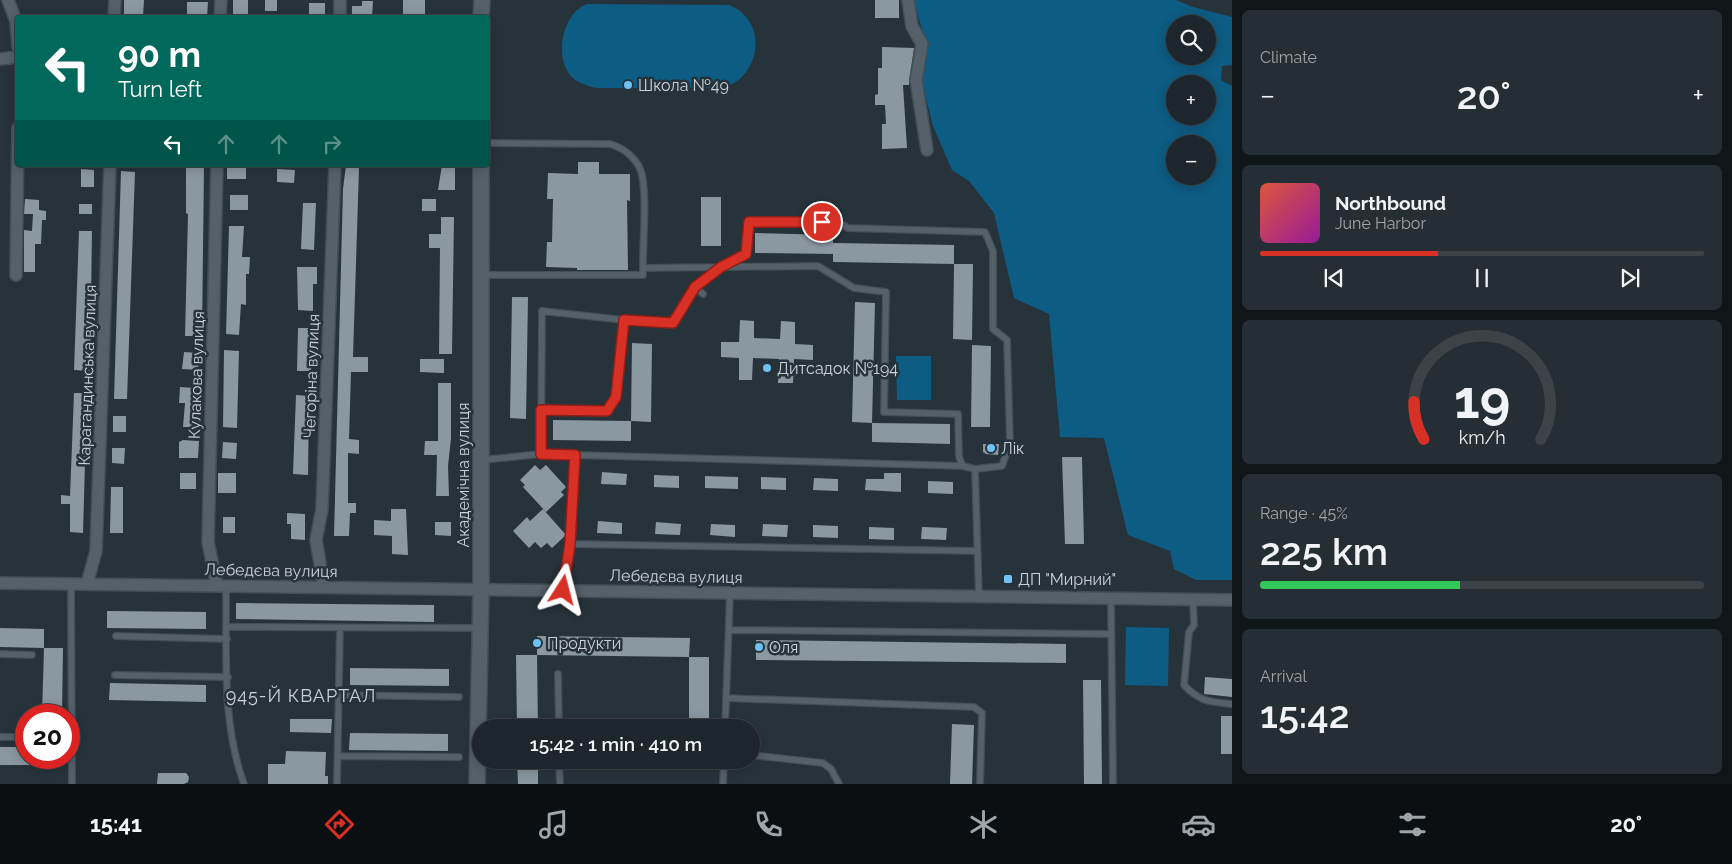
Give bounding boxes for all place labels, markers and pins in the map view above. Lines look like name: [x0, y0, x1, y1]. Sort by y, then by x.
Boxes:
place label: Школа №49: [638, 76, 729, 95]
marker: Школа №49: [622, 79, 634, 91]
pin: [801, 201, 843, 243]
place label: Дитсадок №194: [777, 359, 898, 378]
marker: Дитсадок №194: [761, 362, 773, 374]
place label: Лік: [1001, 439, 1024, 458]
marker: Лік: [985, 442, 997, 454]
place label: ДП "Мирний": [1018, 570, 1116, 589]
marker: ДП "Мирний": [1002, 573, 1014, 585]
place label: Продукти: [547, 634, 621, 653]
marker: Продукти: [531, 637, 543, 649]
place label: Оля: [769, 638, 798, 657]
marker: Оля: [753, 641, 765, 653]

